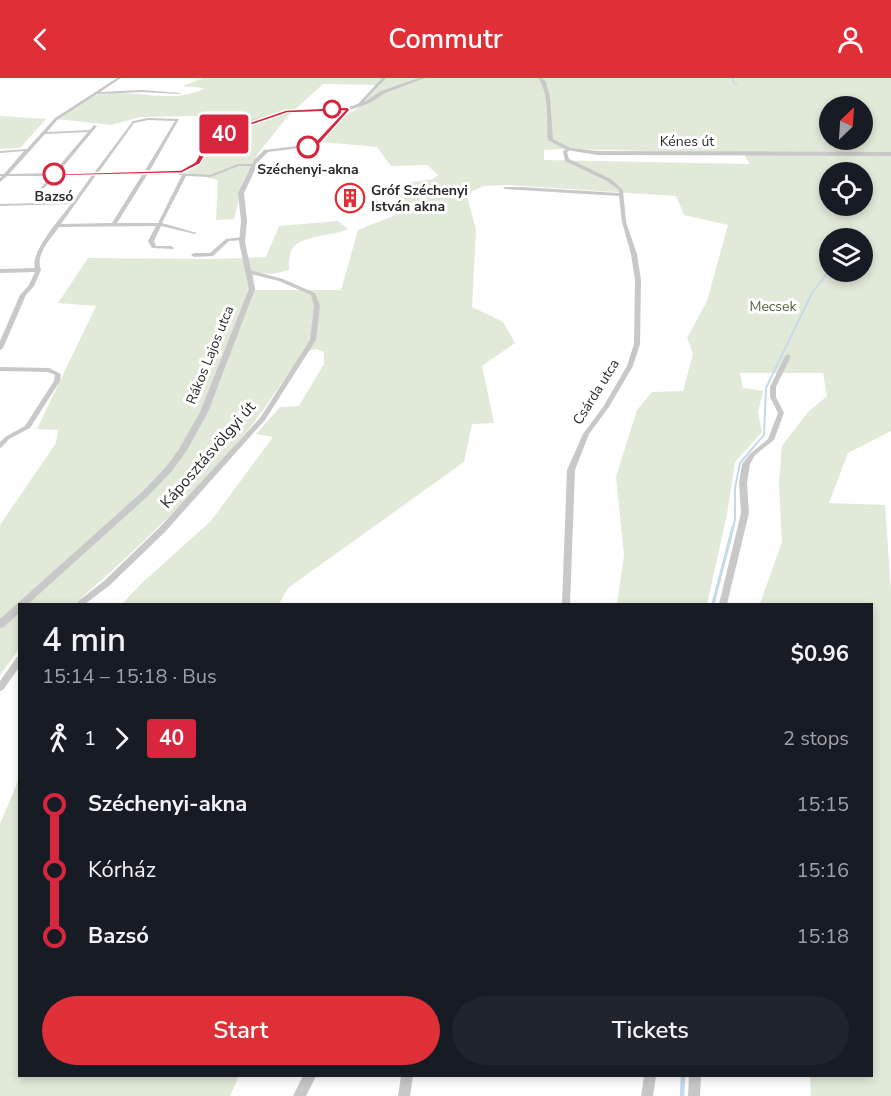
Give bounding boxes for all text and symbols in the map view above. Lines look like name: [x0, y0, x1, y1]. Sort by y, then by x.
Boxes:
text: Commutr: [388, 21, 503, 58]
icon: back: [24, 23, 57, 56]
icon: person: [834, 23, 867, 56]
north arrow: [819, 96, 873, 150]
map controls: [819, 96, 873, 282]
unlabelled marker: [323, 100, 341, 118]
line badge: 40: [197, 114, 251, 154]
text: 40: [211, 120, 237, 148]
street label: Kénes út: [660, 132, 714, 151]
marker: Széchenyi-akna: [297, 136, 319, 158]
place label: Széchenyi-akna: [257, 160, 359, 179]
button: locate: [819, 162, 873, 216]
marker: Bazsó: [43, 163, 65, 185]
place label: Gróf Széchenyi István akna: [371, 181, 468, 216]
building icon: Gróf Széchenyi István akna: [334, 182, 366, 214]
place label: Bazsó: [35, 187, 73, 206]
button: layers: [819, 228, 873, 282]
park label: Mecsek: [749, 297, 798, 316]
street label: Rákos Lajos utca: [182, 303, 238, 407]
street label: Csárda utca: [568, 356, 624, 428]
street label: Káposztásvölgyi út: [155, 397, 261, 513]
text: 4 min: [42, 618, 126, 663]
text: $0.96: [791, 639, 849, 669]
text: 15:14 – 15:18 · Bus: [42, 663, 217, 690]
icon: walk: [42, 722, 75, 755]
icon: forward: [105, 722, 138, 755]
text: 40: [159, 724, 184, 752]
text: 1: [84, 725, 96, 752]
text: 2 stops: [783, 725, 849, 752]
text: Széchenyi-akna: [88, 789, 247, 819]
text: 15:15: [796, 791, 849, 818]
text: Kórház: [88, 855, 156, 885]
text: 15:16: [796, 857, 849, 884]
text: Bazsó: [88, 921, 149, 951]
text: 15:18: [796, 923, 849, 950]
button: Start: [42, 996, 440, 1065]
button: Tickets: [452, 996, 849, 1065]

